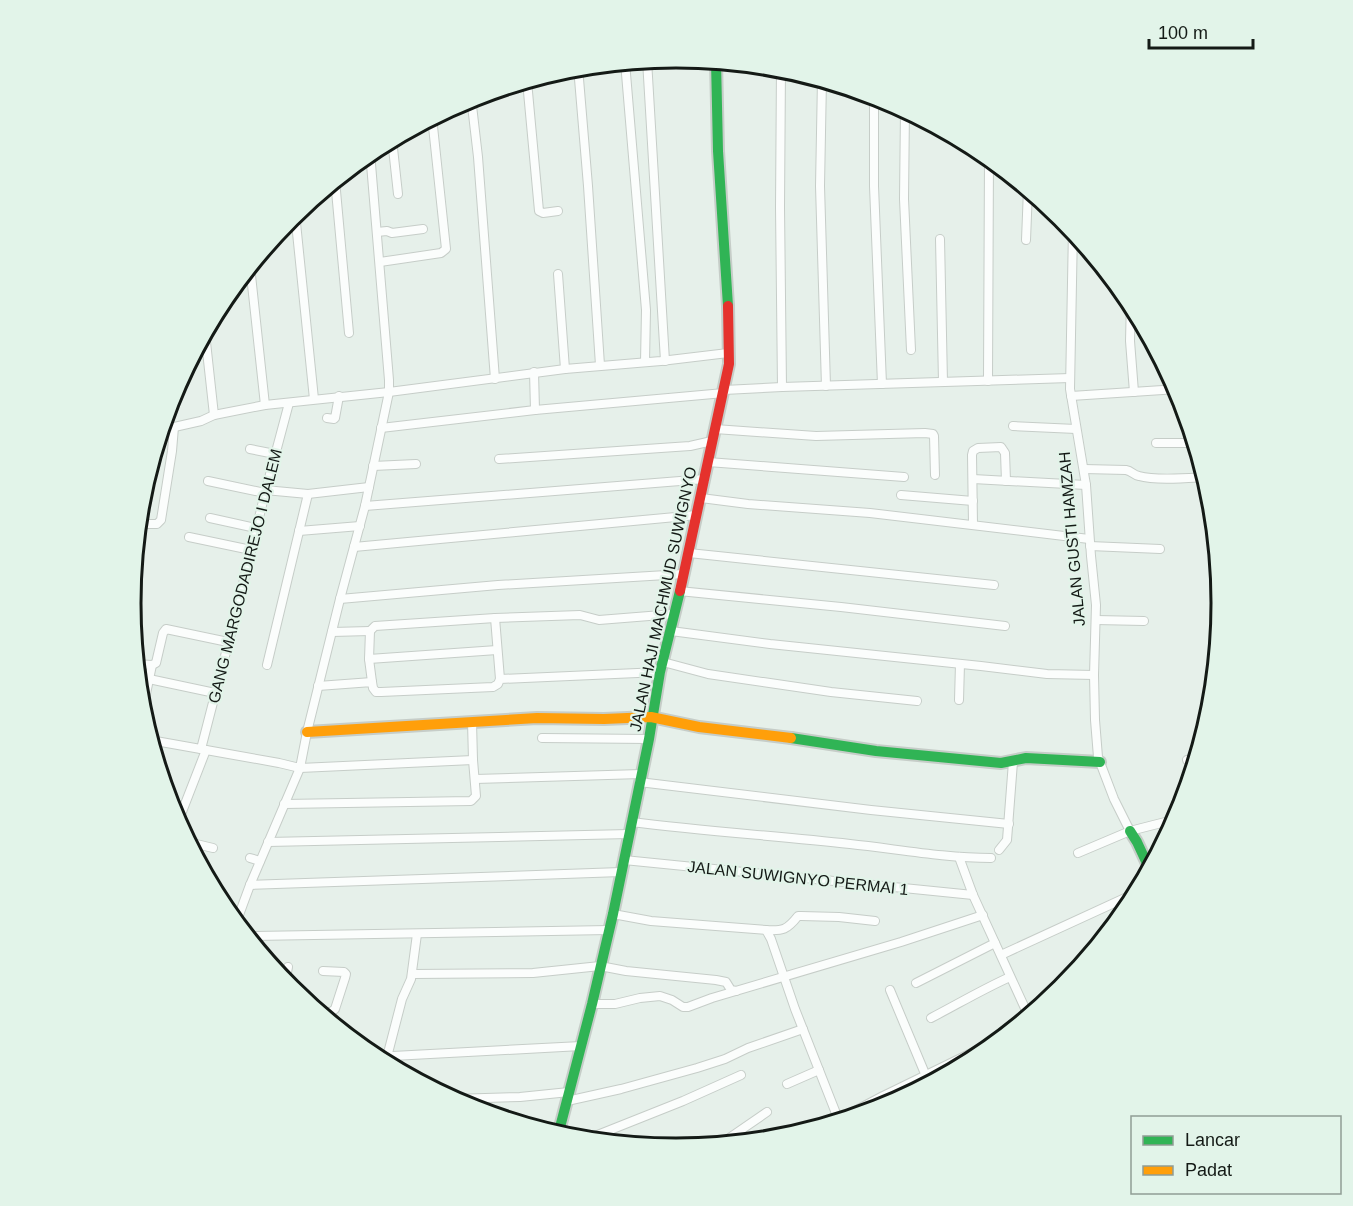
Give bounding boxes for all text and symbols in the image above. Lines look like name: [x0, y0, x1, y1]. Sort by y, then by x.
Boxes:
scale bar: [1149, 12, 1252, 50]
text: 100 m: [1158, 23, 1208, 43]
street label: GANG MARGODADIREJO I DALEM: [205, 447, 285, 705]
street label: JALAN GUSTI HAMZAH: [1056, 451, 1088, 627]
street label: JALAN HAJI MACHMUD SUWIGNYO: [627, 465, 699, 733]
street label: JALAN SUWIGNYO PERMAI 1: [687, 858, 910, 898]
legend: [1131, 1116, 1341, 1194]
text: Lancar: [1185, 1130, 1240, 1150]
text: Padat: [1185, 1160, 1232, 1180]

